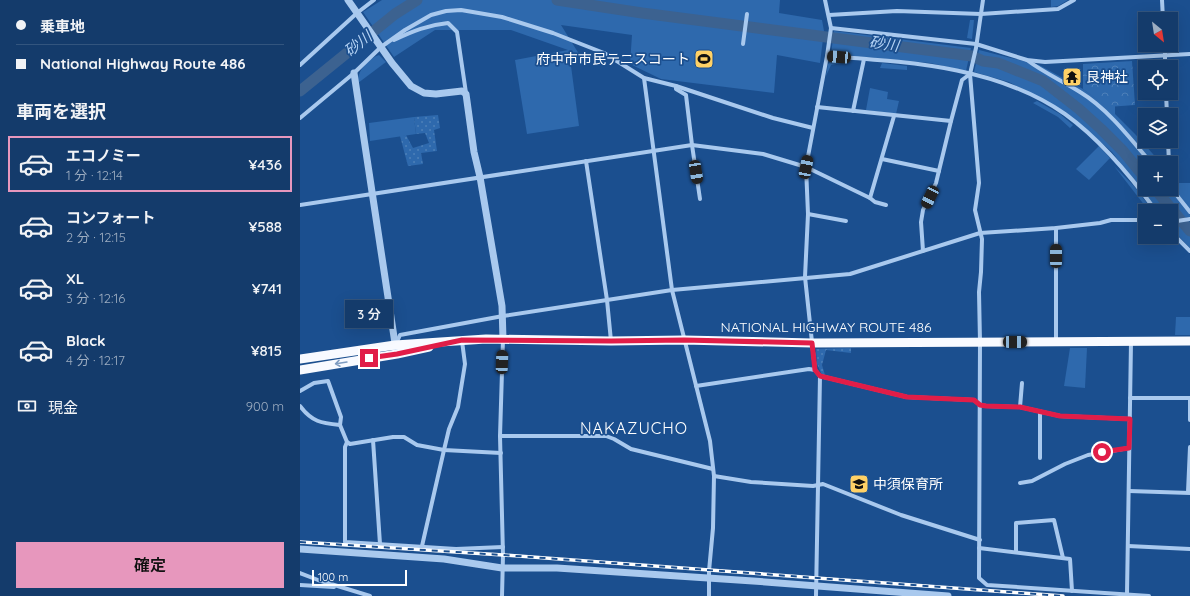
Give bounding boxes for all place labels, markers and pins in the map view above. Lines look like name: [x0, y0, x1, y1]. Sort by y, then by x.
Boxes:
sports icon: 府中市市民テニスコート: [693, 48, 715, 70]
place label: 府中市市民テニスコート: [536, 50, 690, 68]
temple icon: 艮神社: [1061, 66, 1083, 88]
place label: 艮神社: [1086, 68, 1128, 86]
school or university icon: 中須保育所: [848, 473, 870, 495]
place label: 中須保育所: [873, 475, 943, 493]

